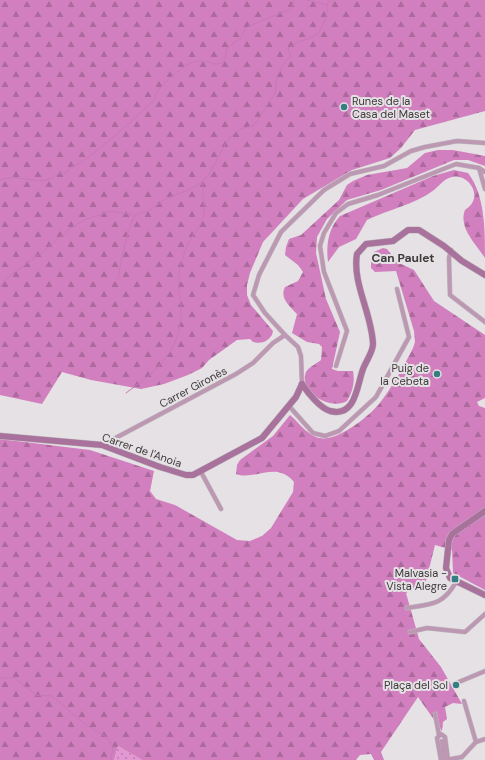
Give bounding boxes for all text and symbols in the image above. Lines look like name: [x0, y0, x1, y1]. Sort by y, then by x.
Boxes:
place label: Runes de la Casa del Maset: [352, 94, 430, 121]
marker: Runes de la Casa del Maset: [339, 102, 349, 112]
district label: Can Paulet: [371, 250, 435, 266]
place label: Puig de la Cebeta: [380, 361, 429, 388]
street label: Carrer Gironès: [157, 363, 229, 411]
marker: Puig de la Cebeta: [432, 369, 442, 379]
street label: Carrer de l'Anoia: [100, 430, 184, 470]
place label: Malvasia - Vista Alegre: [386, 566, 447, 593]
marker: Malvasia - Vista Alegre: [450, 574, 460, 584]
place label: Plaça del Sol: [384, 678, 448, 692]
marker: Plaça del Sol: [451, 680, 461, 690]

